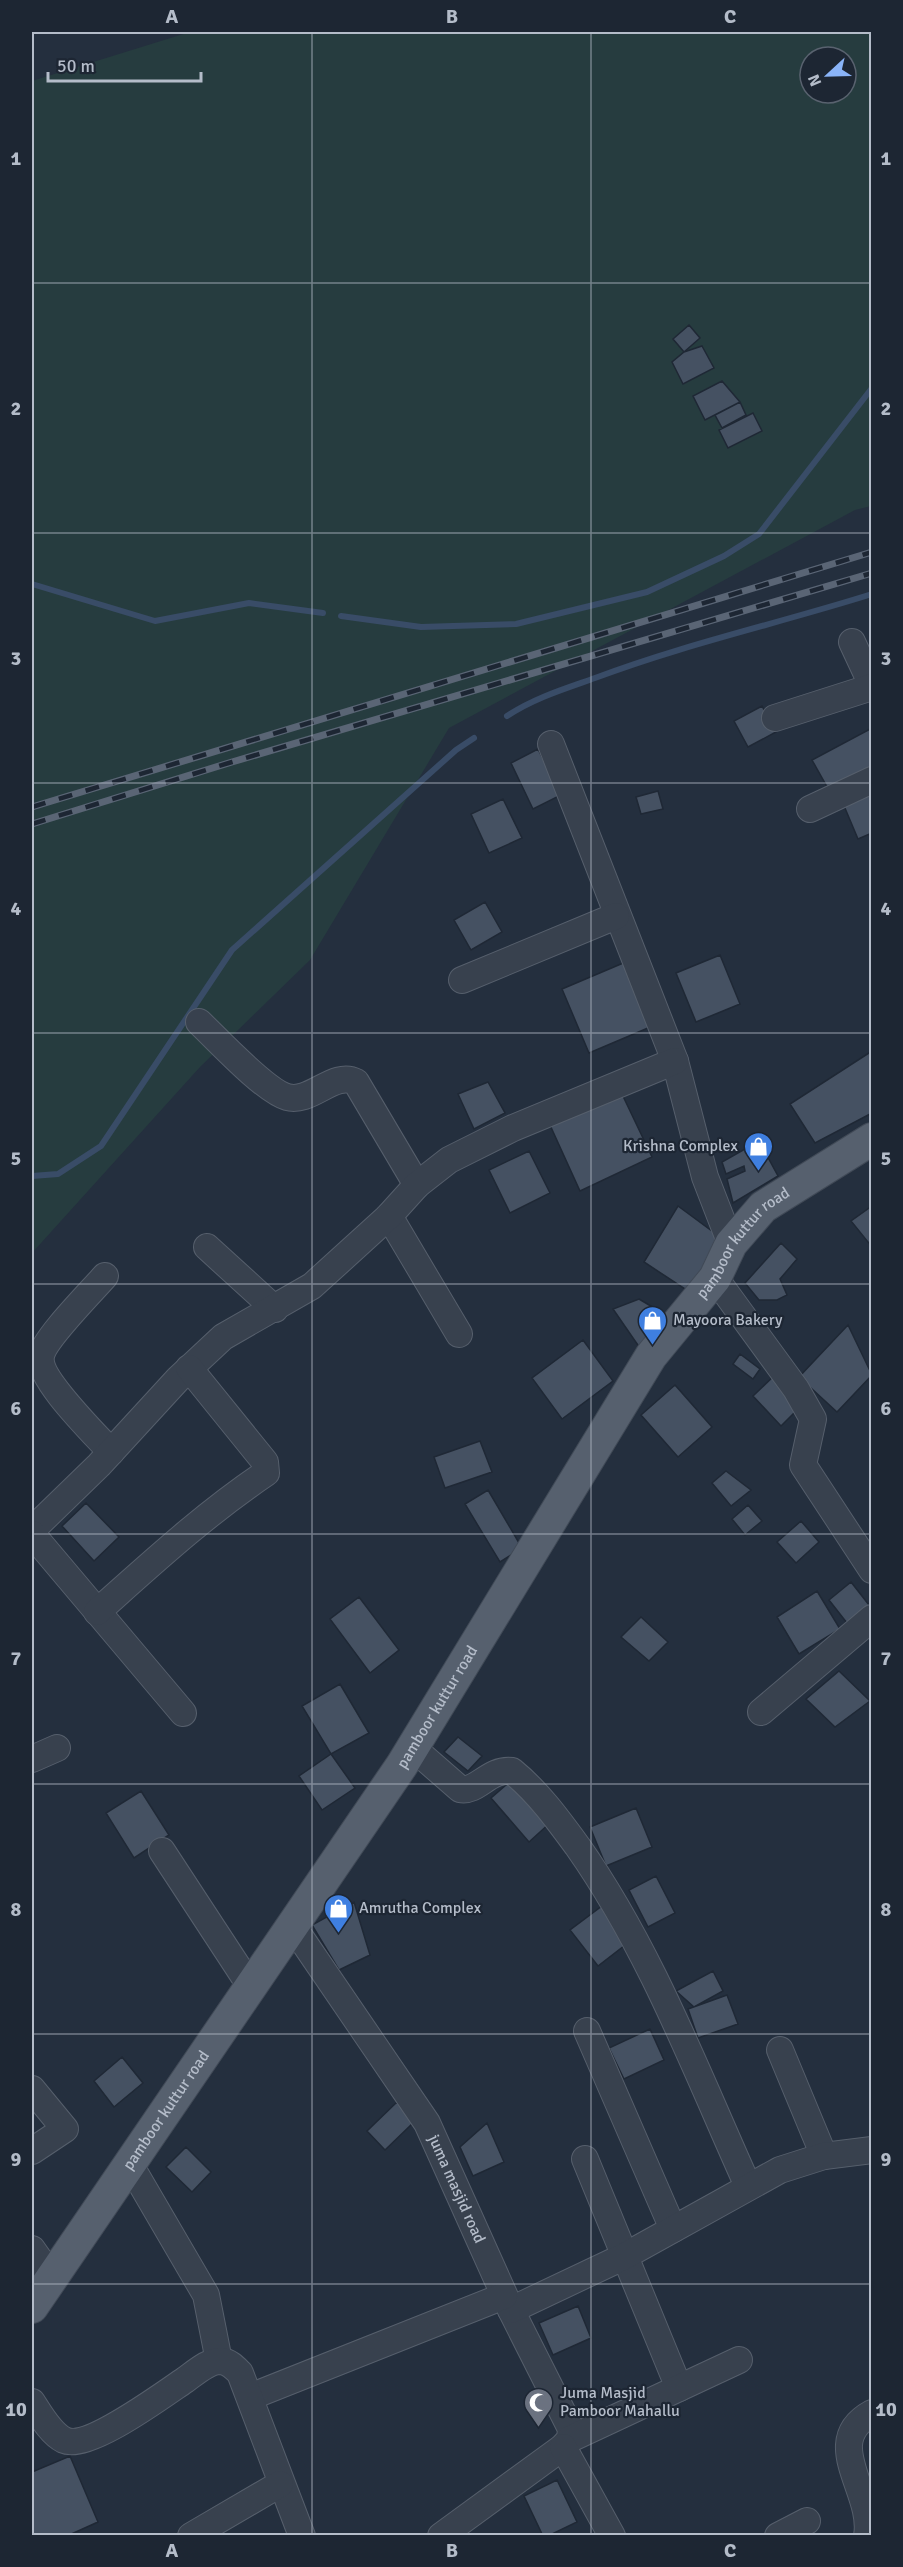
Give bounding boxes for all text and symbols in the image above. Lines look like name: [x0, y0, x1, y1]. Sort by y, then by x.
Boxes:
text: A: [166, 4, 179, 29]
text: B: [446, 4, 458, 29]
text: C: [724, 4, 736, 29]
scale bar: [48, 45, 201, 83]
north arrow: [798, 45, 858, 105]
text: 50 m: [57, 55, 95, 77]
text: N: [804, 71, 826, 89]
text: 1: [11, 146, 22, 171]
text: 1: [881, 146, 892, 171]
text: 2: [11, 396, 21, 421]
text: 2: [881, 396, 891, 421]
text: 3: [11, 646, 21, 671]
text: 3: [881, 646, 891, 671]
text: 4: [11, 896, 22, 921]
text: 4: [881, 896, 892, 921]
shop icon: Krishna Complex: [743, 1130, 775, 1172]
place label: Krishna Complex: [623, 1136, 739, 1156]
text: 5: [11, 1146, 21, 1171]
text: 5: [881, 1146, 891, 1171]
street label: pamboor kuttur road: [692, 1183, 793, 1303]
shop icon: Mayoora Bakery: [636, 1304, 668, 1346]
place label: Mayoora Bakery: [673, 1310, 783, 1330]
text: 6: [11, 1396, 22, 1421]
text: 6: [881, 1396, 892, 1421]
street label: pamboor kuttur road: [392, 1642, 482, 1772]
text: 7: [11, 1646, 22, 1671]
text: 7: [881, 1646, 892, 1671]
shop icon: Amrutha Complex: [322, 1892, 354, 1934]
text: 8: [11, 1897, 22, 1922]
text: 8: [881, 1897, 892, 1922]
place label: Amrutha Complex: [359, 1898, 482, 1918]
street label: pamboor kuttur road: [118, 2047, 214, 2174]
street label: juma masjid road: [424, 2132, 490, 2246]
text: 9: [11, 2147, 22, 2172]
text: 9: [881, 2147, 892, 2172]
place label: Juma Masjid Pamboor Mahallu: [560, 2383, 680, 2421]
mosque icon: Juma Masjid Pamboor Mahallu: [523, 2386, 555, 2428]
text: 10: [5, 2397, 27, 2422]
text: 10: [875, 2397, 897, 2422]
text: A: [166, 2538, 179, 2563]
text: B: [446, 2538, 458, 2563]
text: C: [724, 2538, 736, 2563]

